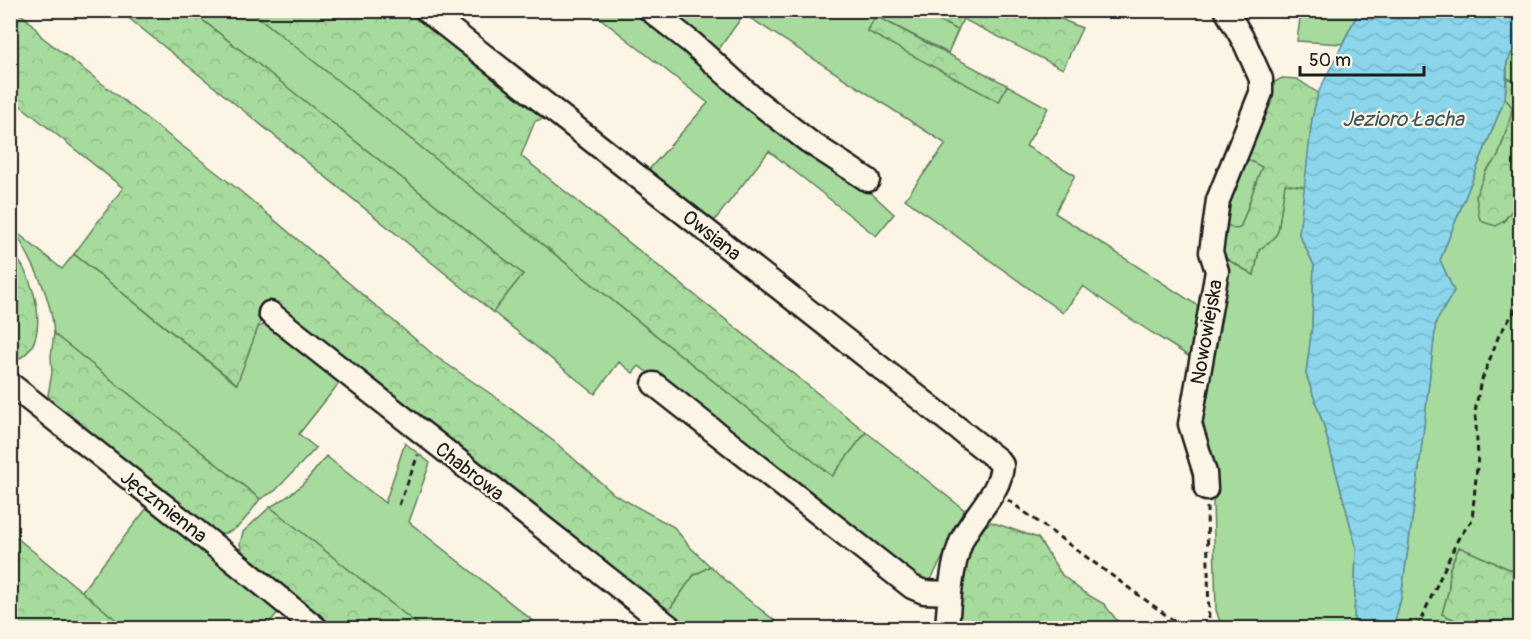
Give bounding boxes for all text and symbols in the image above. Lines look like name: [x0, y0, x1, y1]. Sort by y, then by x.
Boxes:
scale bar: [1300, 39, 1424, 77]
text: 50 m: [1309, 49, 1351, 72]
water label: Jezioro Łacha: [1342, 106, 1465, 133]
street label: Owsiana: [677, 205, 746, 266]
street label: Nowowiejska: [1185, 278, 1228, 387]
street label: Chabrowa: [430, 437, 509, 506]
street label: Jęczmienna: [115, 465, 212, 548]

